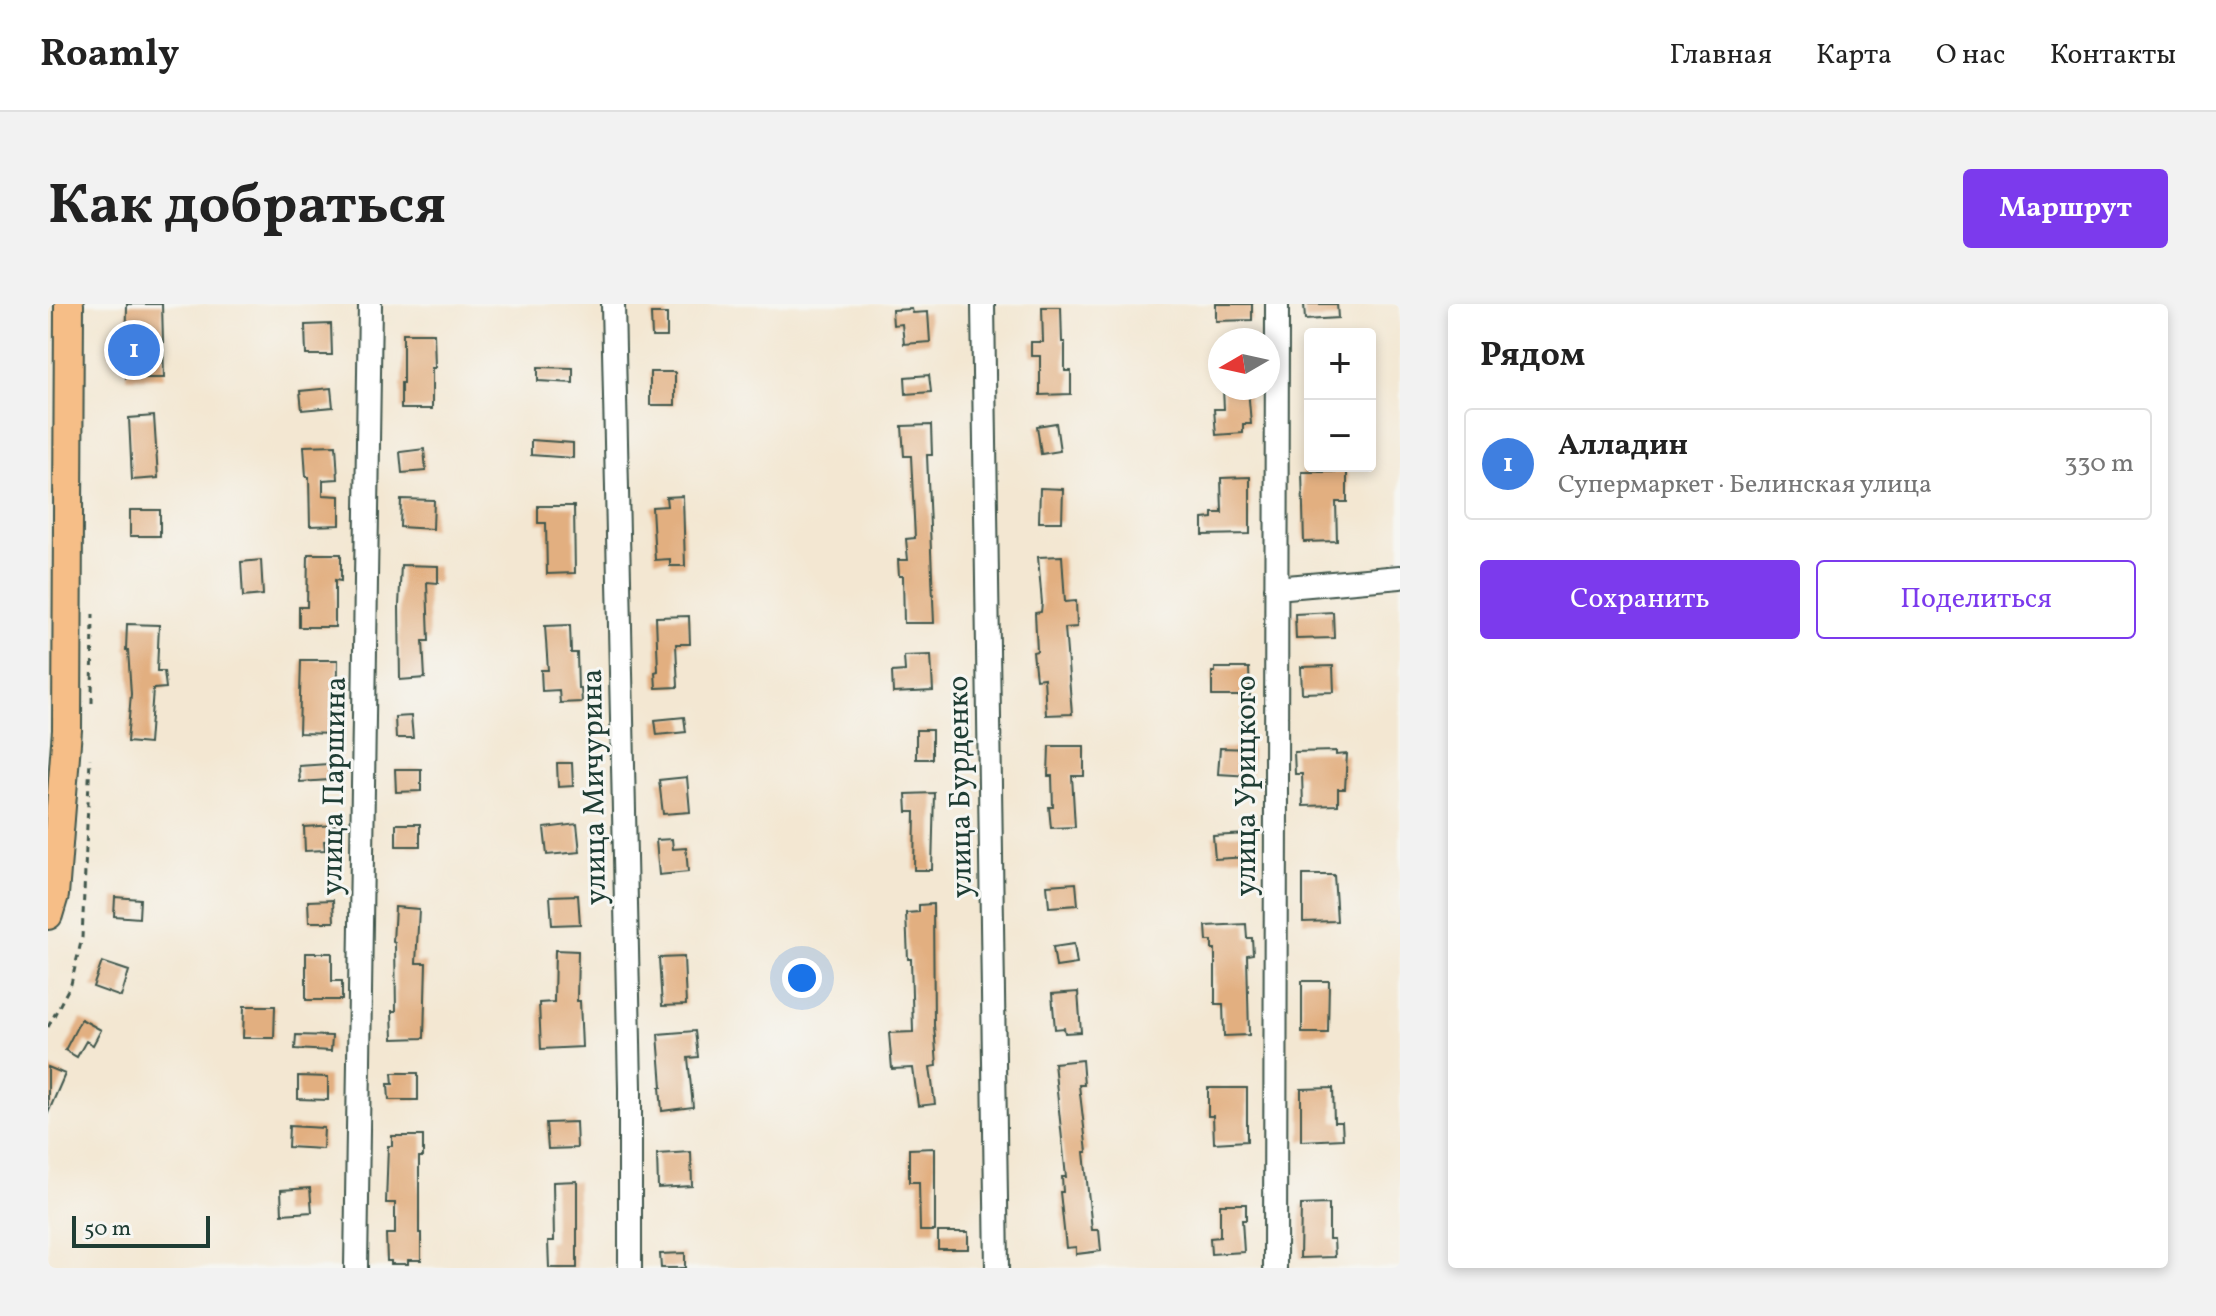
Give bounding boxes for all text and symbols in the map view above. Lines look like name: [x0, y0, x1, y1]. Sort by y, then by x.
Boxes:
text: Roamly: [40, 29, 179, 82]
text: Главная: [1670, 36, 1772, 75]
text: Карта: [1816, 36, 1892, 75]
text: О нас: [1936, 36, 2006, 75]
text: Контакты: [2050, 36, 2176, 75]
text: Как добраться: [48, 169, 446, 247]
button: Маршрут: [1963, 169, 2168, 248]
pin: 1: [108, 320, 160, 380]
north arrow: [1208, 328, 1280, 400]
map controls: [1304, 328, 1376, 472]
button: +: [1304, 328, 1376, 400]
text: Рядом: [1480, 333, 1585, 380]
button: −: [1304, 400, 1376, 472]
text: Алладин: [1558, 425, 1688, 467]
text: 1: [1503, 446, 1513, 482]
text: 330 m: [2064, 446, 2134, 482]
text: Супермаркет · Белинская улица: [1558, 467, 1932, 503]
button: Сохранить: [1480, 560, 1800, 639]
button: Поделиться: [1816, 560, 2136, 639]
street label: улица Мичурина: [572, 668, 618, 906]
street label: улица Бурденко: [938, 675, 984, 899]
street label: улица Урицкого: [1226, 675, 1268, 897]
street label: улица Паршина: [312, 676, 358, 896]
your location: [782, 958, 822, 998]
scale bar: [72, 1212, 210, 1248]
text: 50 m: [84, 1214, 131, 1245]

